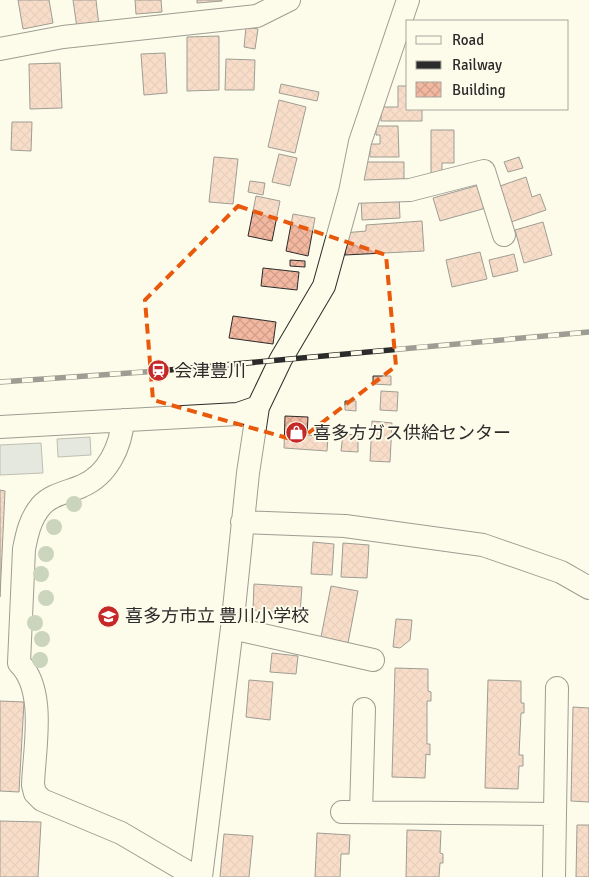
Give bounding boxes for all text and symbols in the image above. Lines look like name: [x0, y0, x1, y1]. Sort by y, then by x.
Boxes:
legend: [406, 20, 569, 110]
text: Road: [452, 31, 484, 49]
text: Railway: [452, 56, 502, 74]
text: Building: [452, 81, 506, 99]
station icon: 会津豊川: [146, 359, 170, 383]
place label: 会津豊川: [174, 360, 246, 382]
shop icon: 喜多方ガス供給センター: [285, 421, 309, 445]
place label: 喜多方ガス供給センター: [313, 422, 511, 444]
school or university icon: 喜多方市立 豊川小学校: [97, 604, 121, 628]
place label: 喜多方市立 豊川小学校: [125, 605, 309, 627]

